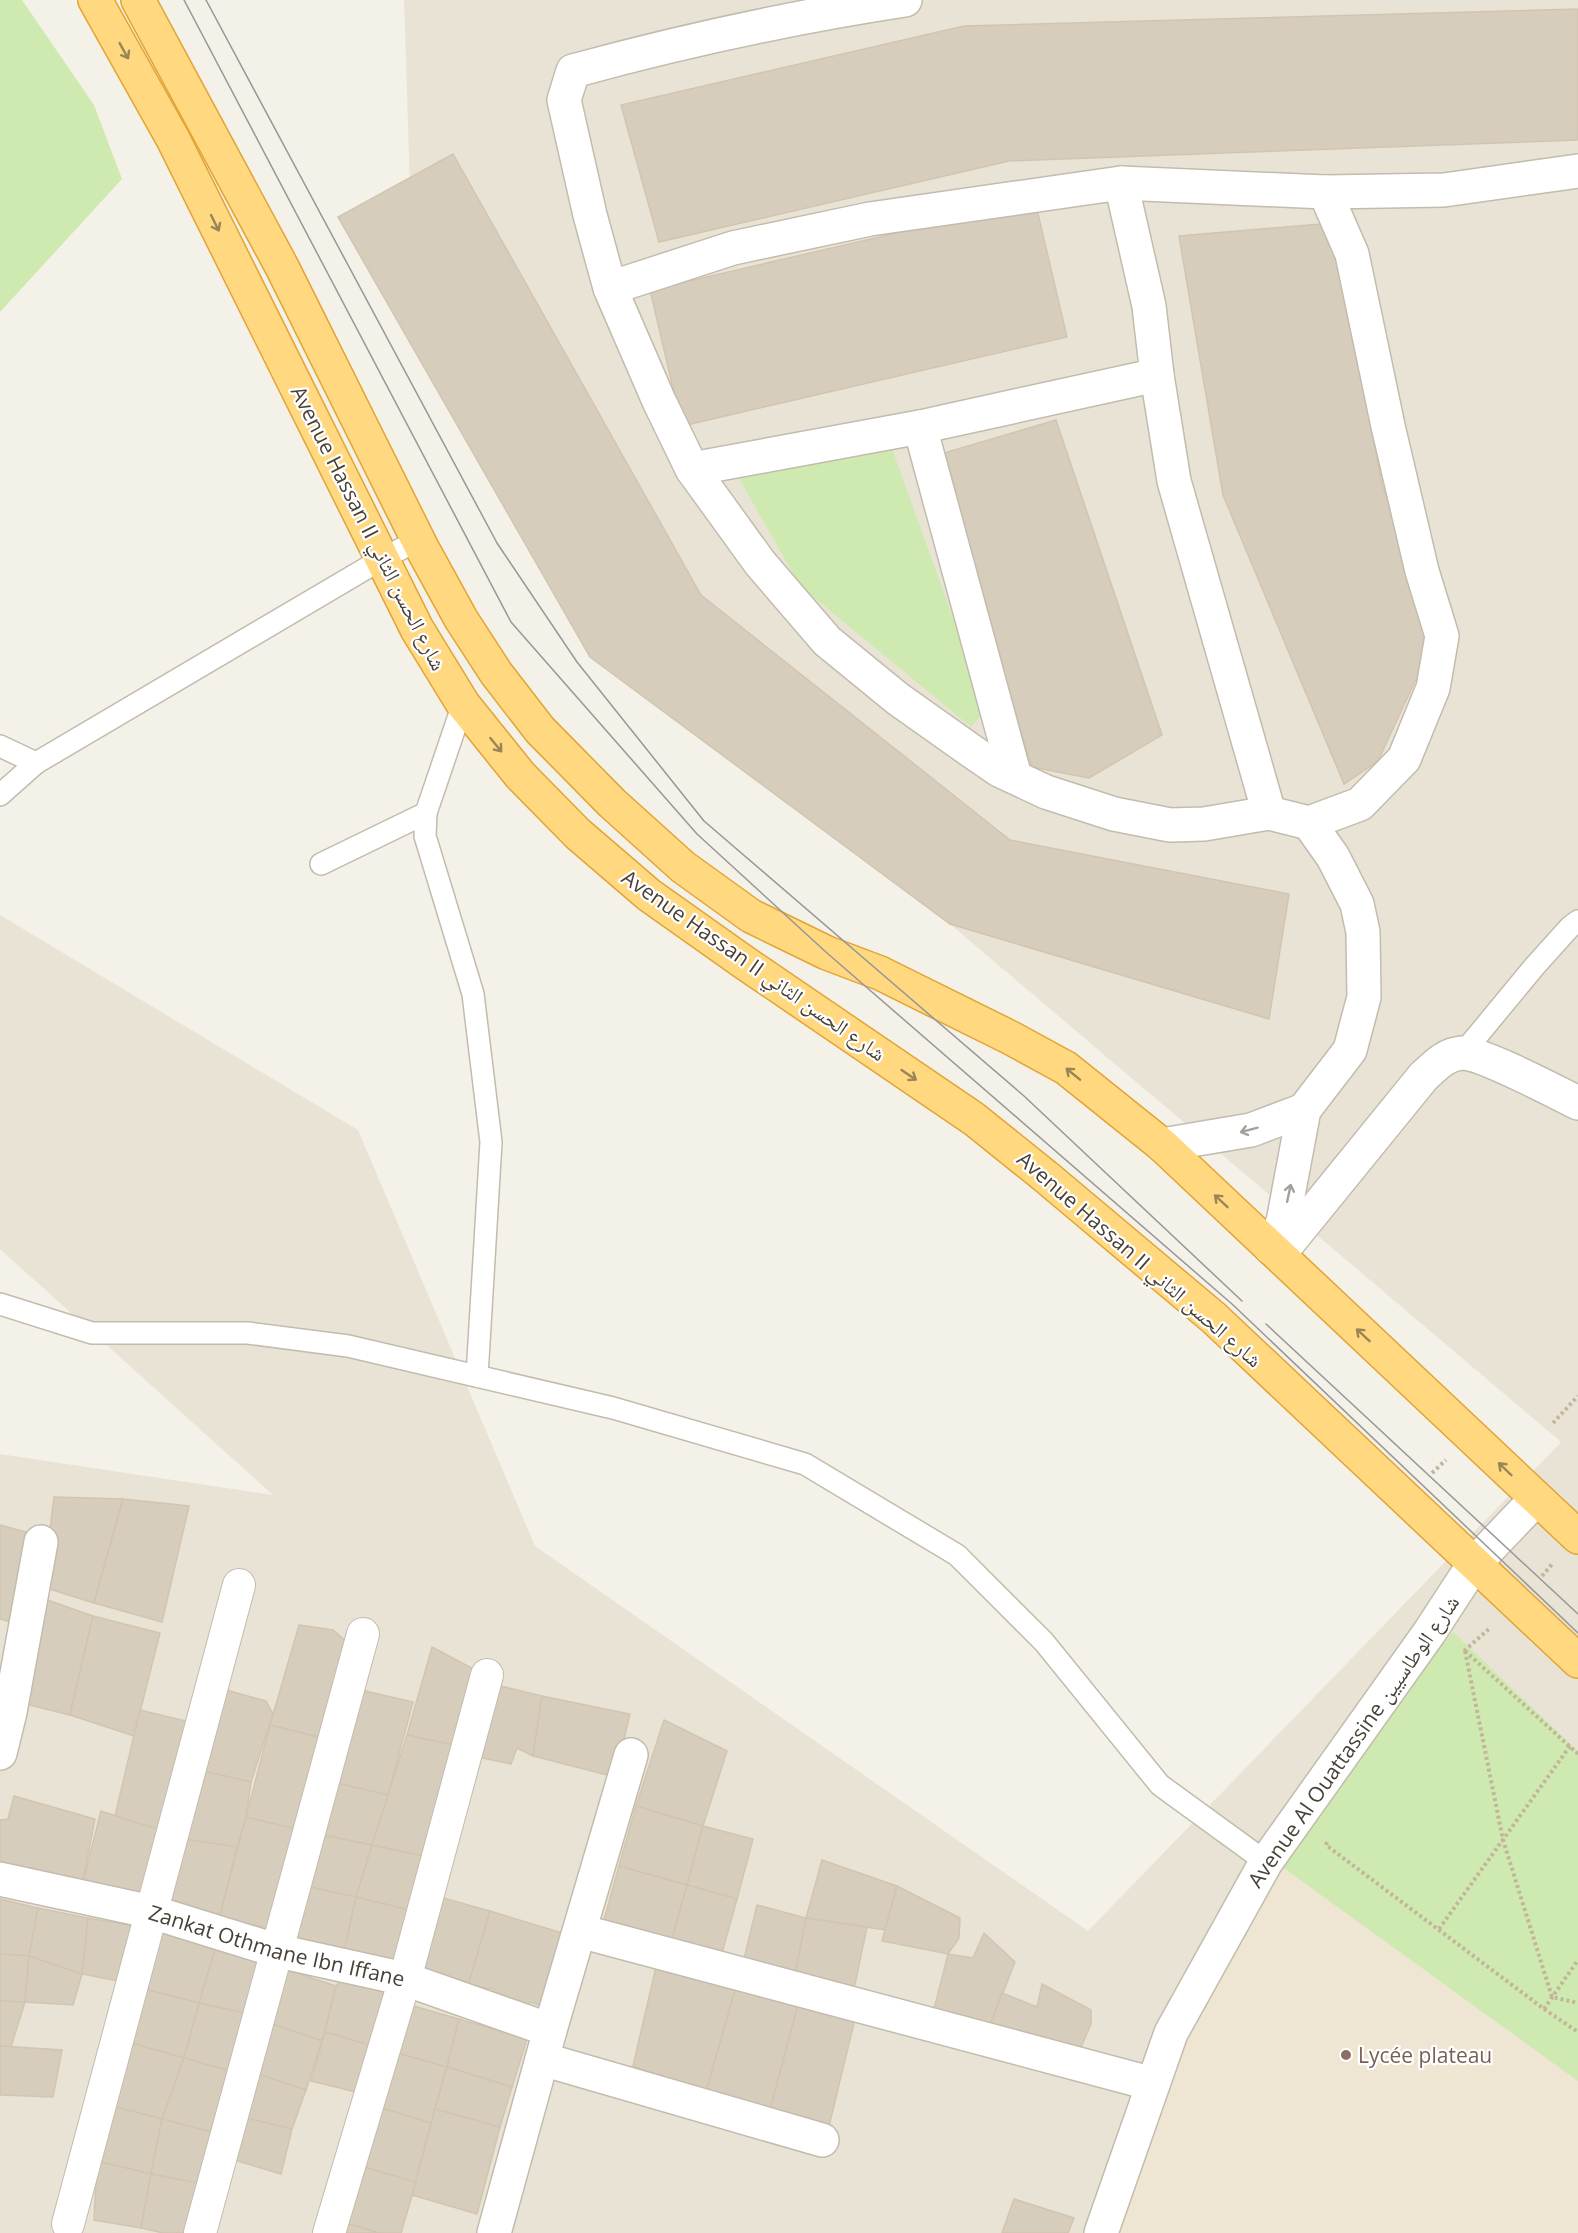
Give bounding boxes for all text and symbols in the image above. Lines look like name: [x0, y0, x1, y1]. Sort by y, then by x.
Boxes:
one-way arrow: [119, 41, 130, 59]
one-way arrow: [210, 214, 221, 232]
street label: Avenue Hassan II شارع الحسن الثاني: [282, 381, 453, 677]
one-way arrow: [489, 737, 502, 753]
street label: Avenue Hassan II شارع الحسن الثاني: [615, 863, 891, 1070]
one-way arrow: [1066, 1067, 1082, 1080]
one-way arrow: [900, 1069, 917, 1081]
one-way arrow: [1239, 1124, 1258, 1136]
street label: Avenue Hassan II شارع الحسن الثاني: [1009, 1145, 1268, 1376]
one-way arrow: [1284, 1183, 1295, 1203]
one-way arrow: [1214, 1194, 1229, 1208]
one-way arrow: [1356, 1328, 1371, 1342]
one-way arrow: [1497, 1462, 1512, 1476]
street label: Avenue Al Ouattassine شارع الوطاسيين: [1241, 1589, 1465, 1893]
street label: Zankat Othmane Ibn Iffane: [146, 1898, 407, 1993]
place label: Lycée plateau: [1358, 2041, 1492, 2069]
marker: Lycée plateau: [1339, 2048, 1353, 2062]

